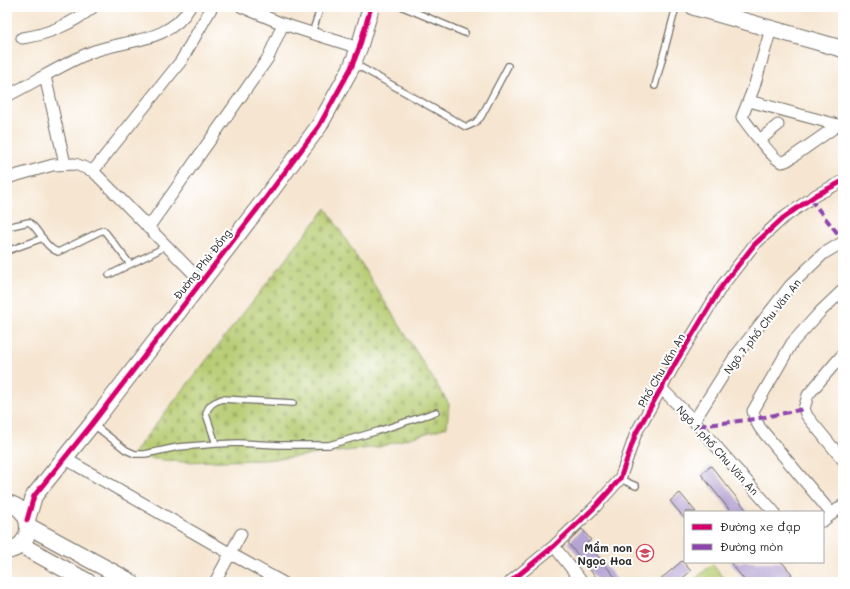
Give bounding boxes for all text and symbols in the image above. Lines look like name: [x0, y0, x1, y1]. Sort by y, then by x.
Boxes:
street label: Đường Phù Đổng: [170, 226, 234, 302]
street label: Ngõ 7 phố Chu Văn An: [720, 275, 804, 377]
street label: Phố Chu Văn An: [634, 330, 688, 410]
street label: Ngõ 1 phố Chu Văn An: [674, 402, 762, 498]
legend: [684, 511, 824, 563]
text: Đường xe đạp: [720, 518, 801, 534]
text: Đường mòn: [720, 538, 783, 554]
place label: Mầm non Ngọc Hoa: [578, 540, 632, 568]
school or university icon: Mầm non Ngọc Hoa: [635, 543, 655, 563]

